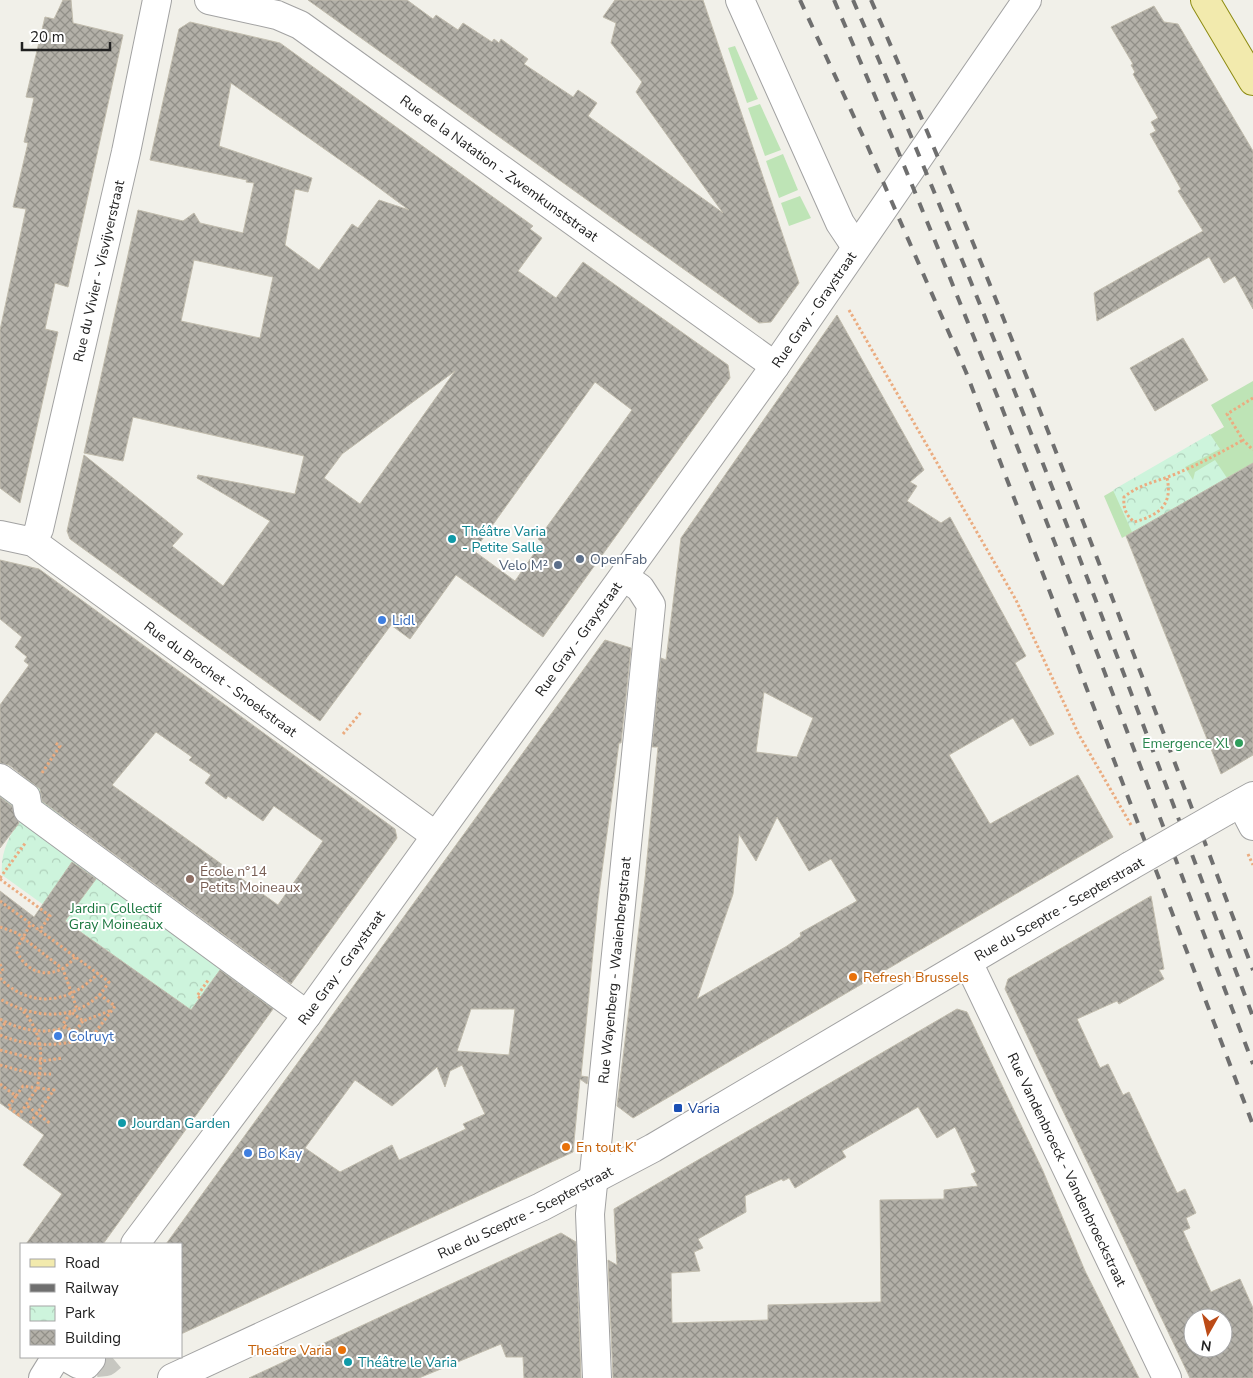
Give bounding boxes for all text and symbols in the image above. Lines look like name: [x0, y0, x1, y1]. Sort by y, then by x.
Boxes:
scale bar: [22, 20, 110, 52]
text: 20 m: [30, 27, 65, 47]
street label: Rue de la Natation - Zwemkunststraat: [396, 91, 602, 246]
street label: Rue du Vivier - Visvijverstraat: [69, 178, 129, 364]
street label: Rue Gray - Graystraat: [768, 248, 861, 372]
place label: Théâtre Varia - Petite Salle: [462, 522, 546, 557]
marker: Théâtre Varia - Petite Salle: [446, 533, 458, 545]
place label: OpenFab: [590, 550, 647, 569]
marker: OpenFab: [574, 553, 586, 565]
place label: Velo M²: [498, 556, 548, 575]
marker: Velo M²: [552, 559, 564, 571]
street label: Rue Gray - Graystraat: [531, 578, 626, 700]
place label: Lidl: [392, 611, 416, 630]
marker: Lidl: [376, 614, 388, 626]
street label: Rue du Brochet - Snoekstraat: [140, 617, 301, 742]
place label: Emergence Xl: [1142, 734, 1230, 753]
marker: Emergence Xl: [1233, 737, 1245, 749]
street label: Rue du Sceptre - Scepterstraat: [971, 853, 1148, 966]
street label: Rue Wayenberg - Waaienbergstraat: [594, 856, 636, 1085]
place label: École n°14 Petits Moineaux: [200, 862, 301, 897]
marker: École n°14 Petits Moineaux: [184, 873, 196, 885]
park label: Jardin Collectif Gray Moineaux: [69, 899, 164, 934]
street label: Rue Gray - Graystraat: [294, 907, 389, 1029]
place label: Refresh Brussels: [863, 968, 969, 987]
marker: Refresh Brussels: [847, 971, 859, 983]
place label: Colruyt: [68, 1027, 114, 1046]
marker: Colruyt: [52, 1030, 64, 1042]
street label: Rue Vandenbroeck - Vandenbroeckstraat: [1003, 1050, 1131, 1290]
place label: Varia: [687, 1099, 720, 1118]
marker: Varia: [672, 1102, 684, 1114]
place label: Jourdan Garden: [131, 1114, 230, 1133]
marker: Jourdan Garden: [116, 1117, 128, 1129]
place label: En tout K': [576, 1138, 637, 1157]
marker: En tout K': [560, 1141, 572, 1153]
place label: Bo Kay: [258, 1144, 303, 1163]
marker: Bo Kay: [242, 1147, 254, 1159]
street label: Rue du Sceptre - Scepterstraat: [435, 1162, 616, 1264]
legend: [20, 1243, 182, 1358]
text: Road: [65, 1253, 100, 1273]
text: Railway: [65, 1278, 119, 1298]
text: Park: [65, 1303, 95, 1323]
north arrow: [1183, 1308, 1233, 1358]
text: Building: [65, 1328, 121, 1348]
text: N: [1200, 1335, 1213, 1356]
place label: Theatre Varia: [248, 1341, 332, 1360]
marker: Theatre Varia: [336, 1344, 348, 1356]
place label: Théâtre le Varia: [358, 1353, 457, 1372]
marker: Théâtre le Varia: [342, 1356, 354, 1368]

